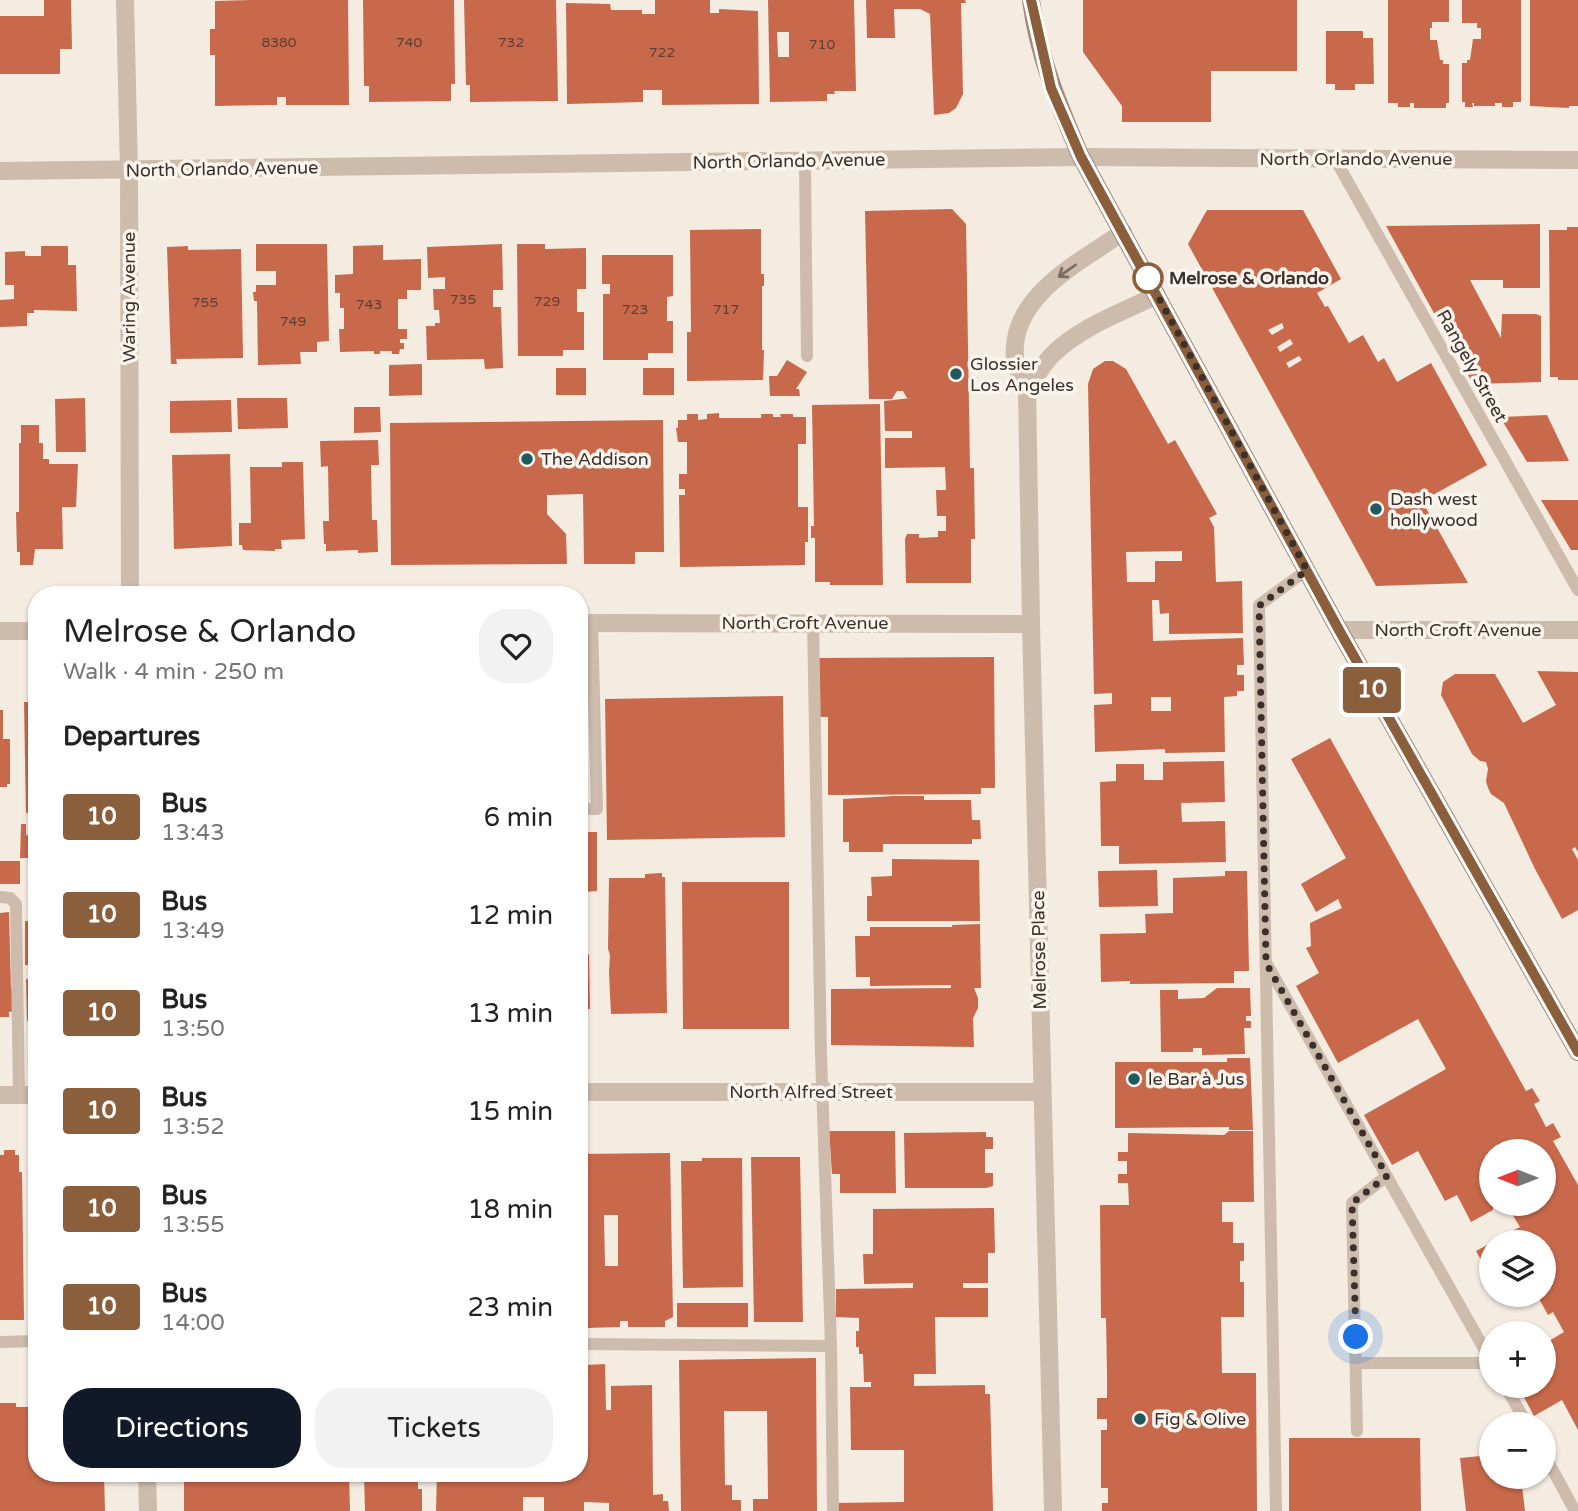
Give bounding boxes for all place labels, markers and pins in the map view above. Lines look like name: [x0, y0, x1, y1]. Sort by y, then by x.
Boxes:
marker: Melrose & Orlando: [1133, 263, 1163, 293]
place label: Melrose & Orlando: [1169, 267, 1329, 289]
place label: Glossier Los Angeles: [970, 353, 1074, 396]
marker: Glossier Los Angeles: [948, 366, 964, 382]
place label: The Addison: [541, 448, 649, 470]
marker: The Addison: [519, 451, 535, 467]
place label: Dash west hollywood: [1390, 488, 1478, 531]
marker: Dash west hollywood: [1368, 501, 1384, 517]
place label: le Bar à Jus: [1148, 1068, 1244, 1090]
marker: le Bar à Jus: [1126, 1071, 1142, 1087]
place label: Fig & Olive: [1154, 1408, 1246, 1430]
marker: Fig & Olive: [1132, 1411, 1148, 1427]

